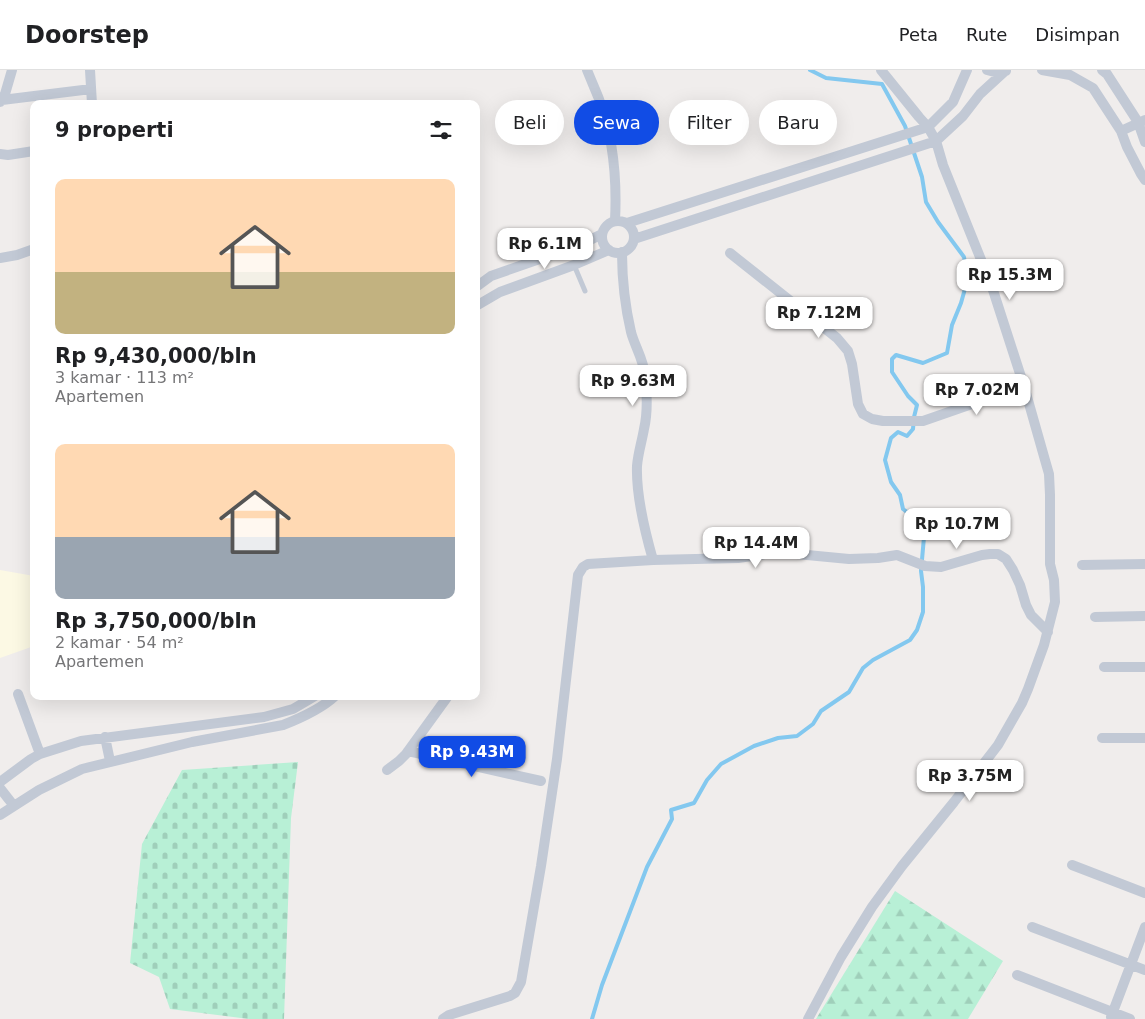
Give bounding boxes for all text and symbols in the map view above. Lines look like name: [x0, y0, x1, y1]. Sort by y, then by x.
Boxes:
text: Doorstep: [25, 21, 149, 49]
text: Peta: [899, 24, 938, 45]
text: Rute: [966, 24, 1007, 45]
text: Disimpan: [1035, 24, 1120, 45]
chip: Beli: [495, 100, 564, 145]
chip: Sewa: [574, 100, 659, 145]
chip: Filter: [669, 100, 749, 145]
chip: Baru: [759, 100, 837, 145]
icon: filters: [427, 116, 455, 144]
text: 9 properti: [55, 118, 174, 142]
icon: home: [210, 212, 300, 302]
pin: Rp 6.1M: [499, 228, 591, 270]
text: Rp 6.1M: [508, 234, 582, 253]
pin: Rp 15.3M: [958, 258, 1062, 301]
text: Rp 15.3M: [968, 265, 1052, 284]
pin: Rp 7.12M: [767, 296, 871, 339]
text: Rp 7.12M: [777, 303, 861, 322]
text: Rp 9,430,000/bln: [55, 344, 257, 368]
pin: Rp 9.63M: [581, 364, 685, 407]
text: 3 kamar · 113 m²: [55, 368, 194, 387]
text: Rp 9.63M: [591, 371, 675, 390]
pin: Rp 7.02M: [925, 374, 1029, 416]
text: Rp 7.02M: [935, 380, 1019, 399]
text: Apartemen: [55, 387, 144, 406]
icon: home: [210, 477, 300, 567]
pin: Rp 10.7M: [905, 508, 1009, 550]
text: Rp 10.7M: [915, 514, 999, 533]
pin: Rp 14.4M: [704, 526, 808, 569]
text: Rp 14.4M: [714, 533, 798, 552]
text: Rp 3,750,000/bln: [55, 609, 257, 633]
text: 2 kamar · 54 m²: [55, 633, 184, 652]
text: Apartemen: [55, 652, 144, 671]
pin: Rp 9.43M: [420, 736, 524, 778]
text: Rp 9.43M: [430, 742, 514, 761]
pin: Rp 3.75M: [918, 760, 1022, 802]
text: Rp 3.75M: [928, 766, 1012, 785]

